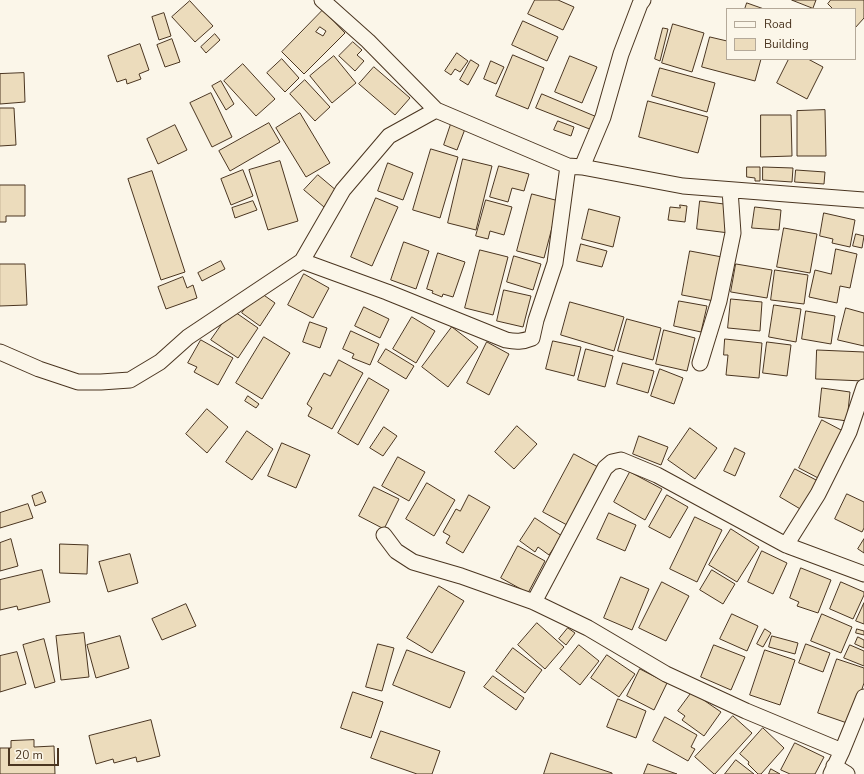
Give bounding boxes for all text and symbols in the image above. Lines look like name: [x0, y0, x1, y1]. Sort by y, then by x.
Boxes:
legend: [726, 8, 856, 60]
text: Road: [764, 16, 792, 32]
text: Building: [764, 36, 809, 52]
scale bar: [10, 740, 61, 766]
text: 20 m: [15, 747, 43, 763]

